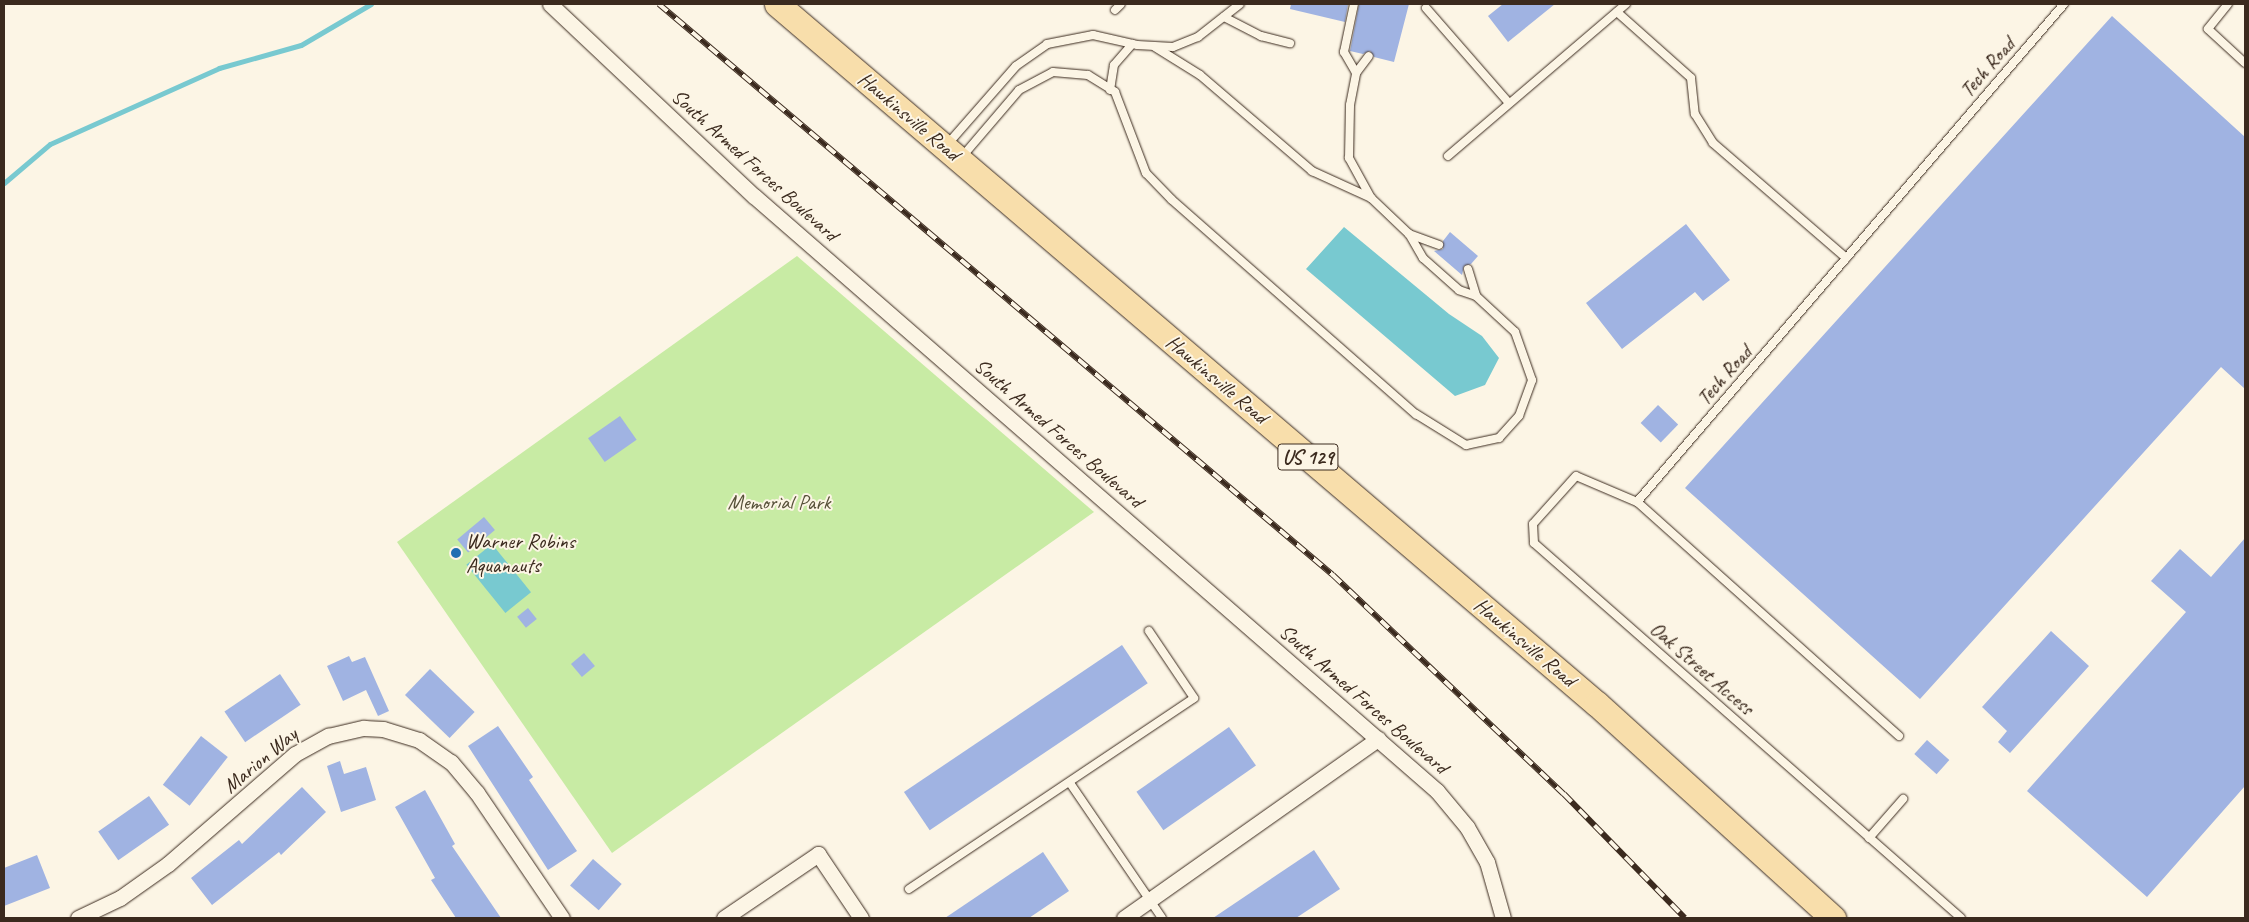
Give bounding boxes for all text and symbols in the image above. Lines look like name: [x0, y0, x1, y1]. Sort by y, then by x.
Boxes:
street label: Tech Road: [1954, 32, 2020, 102]
street label: Hawkinsville Road: [853, 66, 965, 166]
street label: South Armed Forces Boulevard: [666, 83, 844, 247]
street label: Hawkinsville Road: [1161, 329, 1273, 429]
street label: Tech Road: [1691, 340, 1757, 410]
street label: South Armed Forces Boulevard: [969, 352, 1149, 514]
road number: US 129: [1277, 440, 1339, 474]
park label: Memorial Park: [727, 489, 831, 515]
place label: Warner Robins Aquanauts: [466, 528, 575, 578]
marker: Warner Robins Aquanauts: [450, 547, 462, 559]
street label: Hawkinsville Road: [1469, 592, 1581, 692]
street label: Oak Street Access: [1645, 616, 1759, 720]
street label: South Armed Forces Boulevard: [1274, 618, 1454, 780]
street label: Marion Way: [218, 722, 302, 798]

